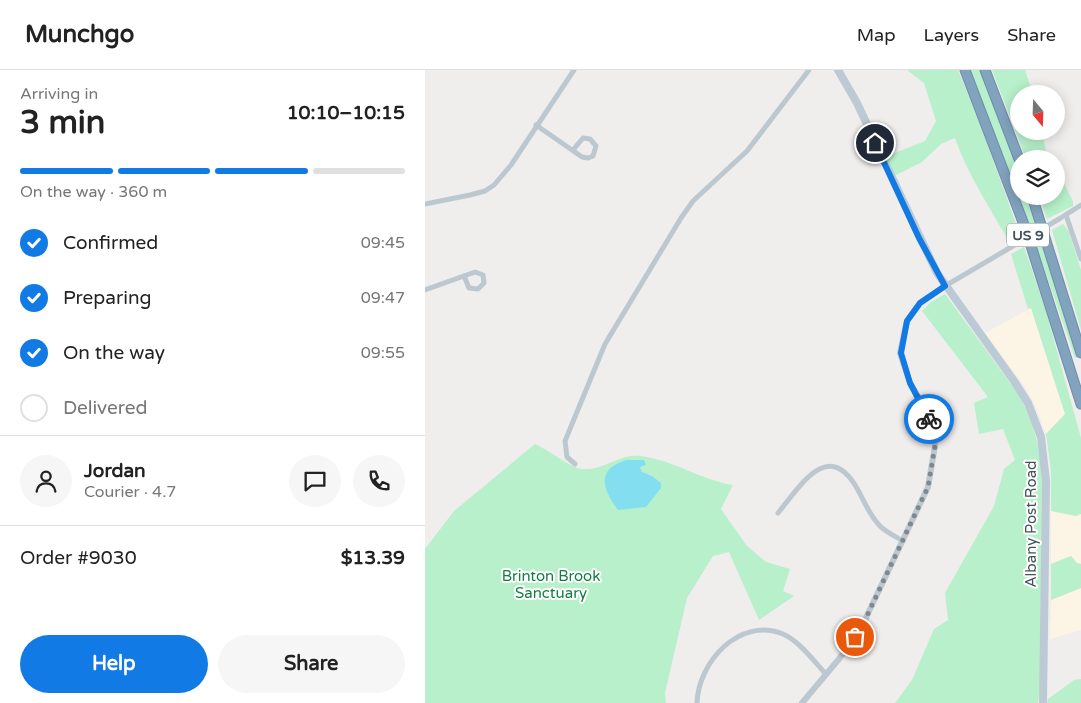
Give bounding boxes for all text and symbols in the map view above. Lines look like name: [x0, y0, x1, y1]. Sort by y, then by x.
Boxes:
text: Munchgo: [25, 20, 134, 49]
text: Map: [857, 24, 896, 46]
text: Layers: [924, 24, 979, 46]
text: Share: [1007, 24, 1056, 46]
text: Arriving in: [20, 84, 98, 104]
north arrow: [1010, 85, 1065, 140]
map controls: [1010, 85, 1065, 205]
text: 10:10–10:15: [287, 102, 405, 124]
text: 3 min: [20, 104, 105, 142]
pin: [854, 122, 896, 164]
icon: home: [861, 129, 889, 157]
button: layers: [1010, 150, 1065, 205]
text: On the way · 360 m: [20, 182, 167, 202]
road number: US 9: [1007, 224, 1049, 246]
icon: check: [20, 229, 48, 257]
text: Confirmed: [63, 232, 158, 254]
text: 09:45: [361, 233, 405, 253]
icon: check: [20, 284, 48, 312]
text: Preparing: [63, 287, 152, 309]
text: 09:47: [361, 288, 405, 308]
icon: check: [20, 339, 48, 367]
text: On the way: [63, 342, 165, 364]
text: 09:55: [361, 343, 405, 363]
courier: [904, 394, 954, 444]
text: Delivered: [63, 397, 148, 419]
icon: bike: [915, 405, 943, 433]
button: person: [20, 455, 72, 507]
button: chat: [289, 455, 341, 507]
button: phone: [353, 455, 405, 507]
text: Jordan: [84, 460, 146, 482]
street label: Albany Post Road: [1022, 460, 1040, 588]
text: Courier · 4.7: [84, 482, 176, 502]
text: Order #9030: [20, 547, 137, 569]
text: $13.39: [341, 547, 405, 569]
park label: Brinton Brook Sanctuary: [502, 567, 600, 602]
pin: [834, 616, 876, 658]
icon: bag: [841, 623, 869, 651]
button: Help: [20, 635, 208, 693]
button: Share: [218, 635, 405, 693]

